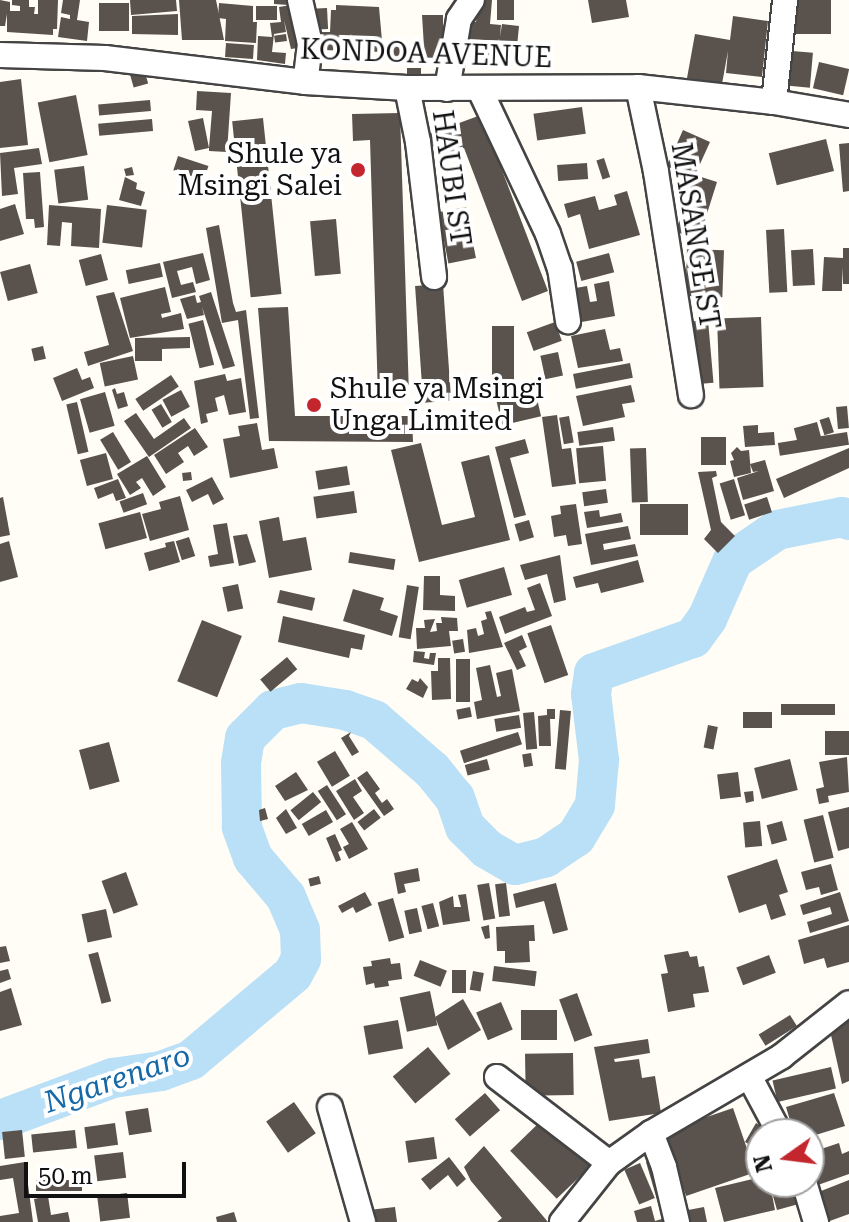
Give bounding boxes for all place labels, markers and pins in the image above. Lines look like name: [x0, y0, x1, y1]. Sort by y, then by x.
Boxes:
place label: Shule ya Msingi Salei: [177, 137, 342, 203]
marker: Shule ya Msingi Salei: [349, 161, 367, 179]
place label: Shule ya Msingi Unga Limited: [330, 372, 544, 438]
marker: Shule ya Msingi Unga Limited: [305, 396, 323, 414]

